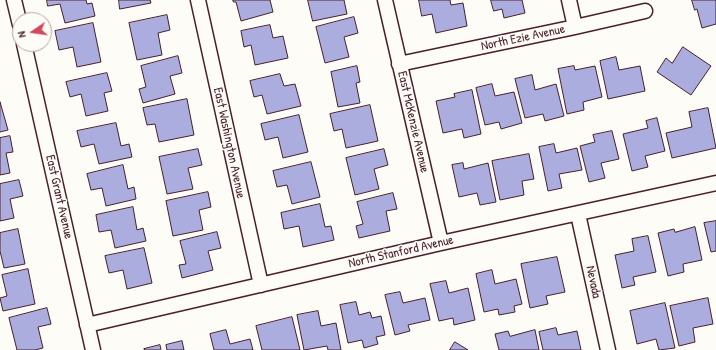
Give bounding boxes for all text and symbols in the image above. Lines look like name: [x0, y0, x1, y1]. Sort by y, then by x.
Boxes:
north arrow: [12, 12, 52, 52]
street label: North Ezie Avenue: [480, 21, 566, 55]
text: N: [14, 30, 29, 39]
street label: East McKenzie Avenue: [394, 70, 432, 174]
street label: East Washington Avenue: [210, 86, 248, 200]
street label: East Grant Avenue: [42, 153, 76, 241]
street label: North Stanford Avenue: [347, 232, 455, 272]
street label: Nevada: [582, 264, 604, 300]

